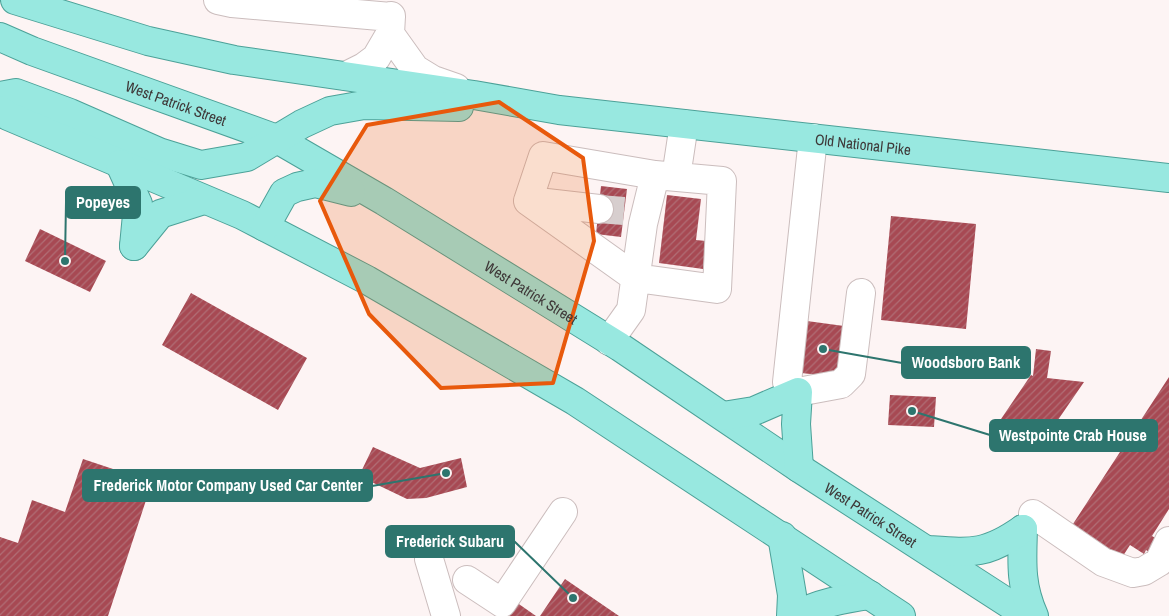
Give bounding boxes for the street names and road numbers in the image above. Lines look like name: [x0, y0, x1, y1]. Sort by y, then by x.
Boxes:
street label: West Patrick Street: [123, 75, 230, 131]
street label: Old National Pike: [814, 128, 912, 160]
street label: West Patrick Street: [481, 255, 582, 329]
street label: West Patrick Street: [821, 477, 921, 552]

